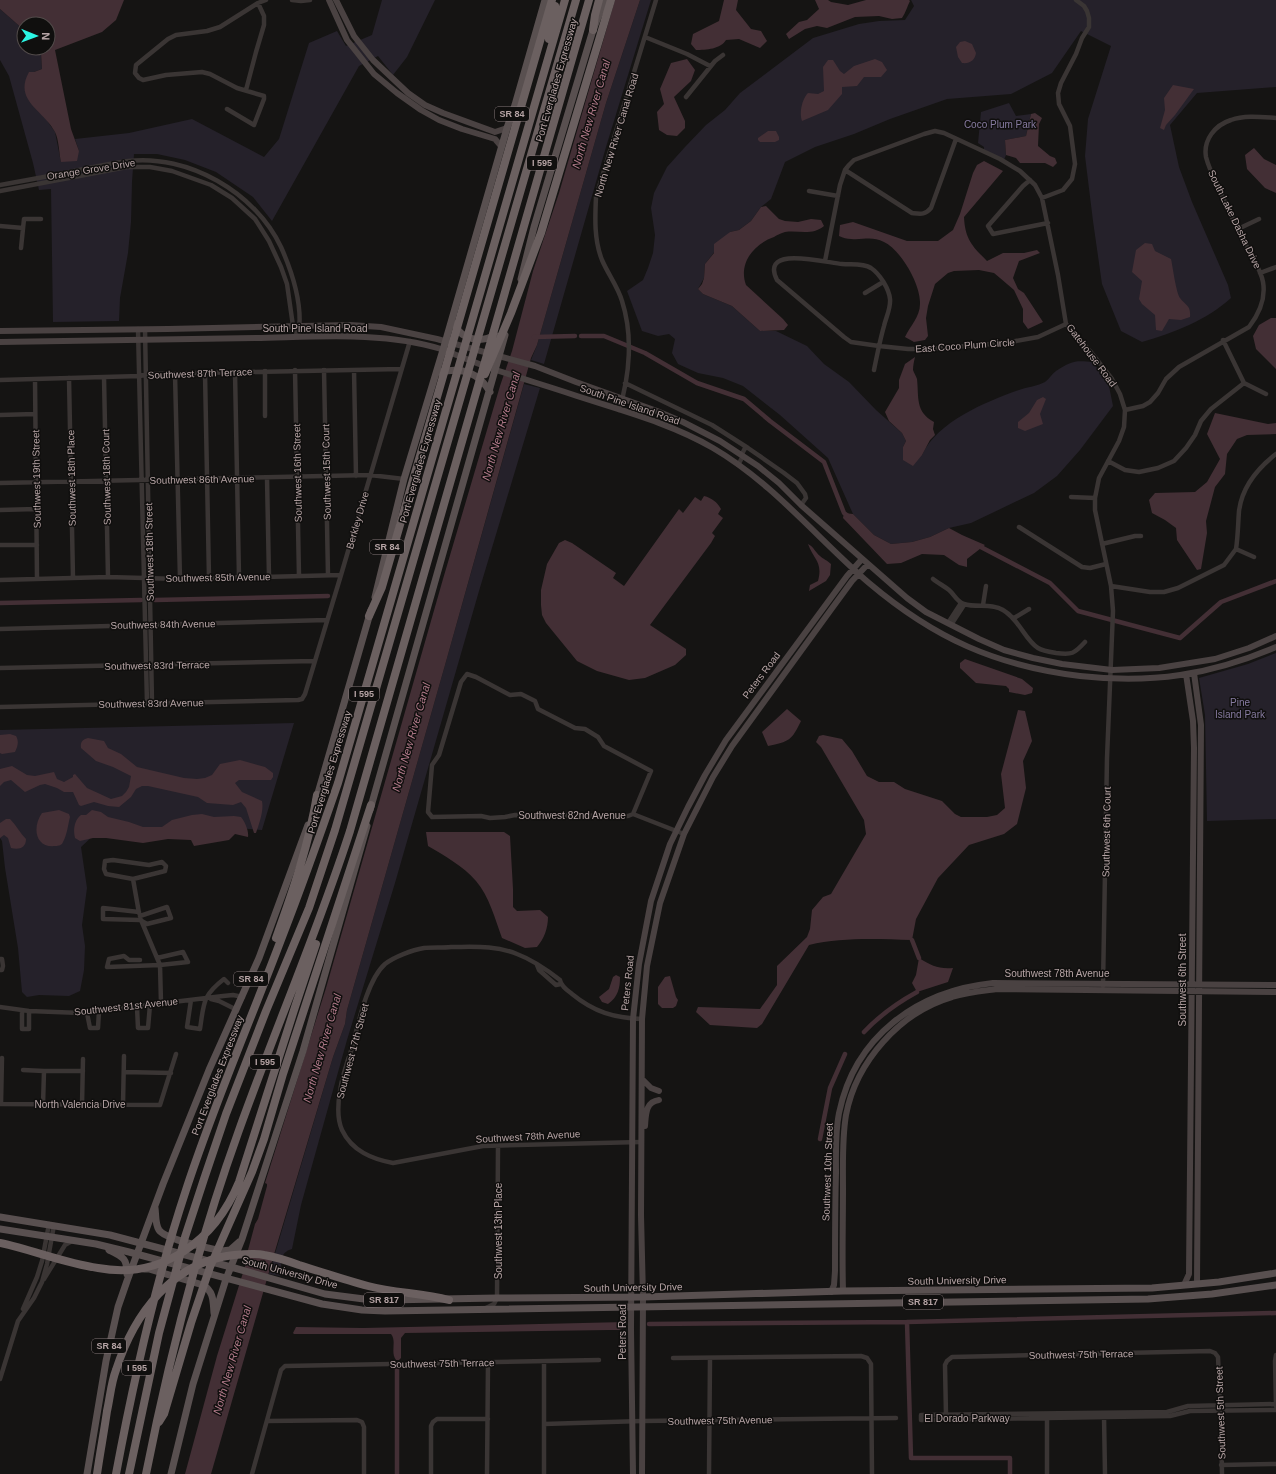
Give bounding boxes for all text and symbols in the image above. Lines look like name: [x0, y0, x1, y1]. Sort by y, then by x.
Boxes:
north arrow: [16, 16, 56, 56]
street label: Port Everglades Expressway: [534, 17, 579, 143]
text: N: [40, 32, 52, 40]
water label: North New River Canal: [570, 58, 612, 170]
street label: North New River Canal Road: [592, 72, 641, 198]
road number: SR 84: [495, 107, 529, 121]
park label: Coco Plum Park: [964, 119, 1037, 130]
road number: I 595: [527, 156, 557, 170]
street label: Orange Grove Drive: [46, 157, 137, 182]
street label: South Lake Dasha Drive: [1206, 168, 1263, 271]
street label: Gatehouse Road: [1064, 322, 1119, 389]
street label: South Pine Island Road: [262, 323, 368, 334]
street label: East Coco Plum Circle: [915, 336, 1016, 354]
street label: Southwest 87th Terrace: [147, 366, 253, 381]
water label: North New River Canal: [480, 370, 522, 482]
street label: South Pine Island Road: [578, 382, 681, 427]
street label: Port Everglades Expressway: [398, 398, 443, 524]
street label: Southwest 16th Street: [291, 423, 304, 522]
street label: Southwest 15th Court: [320, 424, 333, 520]
street label: Southwest 19th Street: [30, 429, 43, 528]
street label: Southwest 18th Place: [65, 429, 78, 526]
street label: Southwest 18th Court: [100, 429, 113, 525]
street label: Southwest 86th Avenue: [149, 473, 255, 486]
street label: Berkley Drive: [344, 490, 371, 550]
street label: Southwest 18th Street: [143, 502, 156, 601]
road number: SR 84: [370, 540, 404, 554]
street label: Southwest 85th Avenue: [165, 571, 271, 584]
street label: Southwest 84th Avenue: [110, 618, 216, 631]
street label: Peters Road: [740, 650, 783, 701]
street label: Southwest 83rd Terrace: [104, 659, 210, 672]
water label: North New River Canal: [390, 681, 432, 793]
road number: I 595: [349, 687, 379, 701]
street label: Southwest 83rd Avenue: [98, 697, 204, 710]
park label: Pine Island Park: [1215, 697, 1266, 720]
street label: Port Everglades Expressway: [306, 709, 353, 835]
street label: Southwest 6th Court: [1100, 786, 1113, 877]
street label: Southwest 82nd Avenue: [518, 810, 626, 821]
street label: Southwest 6th Street: [1177, 933, 1188, 1026]
street label: Peters Road: [619, 955, 636, 1011]
street label: Southwest 78th Avenue: [1005, 968, 1110, 979]
road number: SR 84: [234, 972, 268, 986]
water label: North New River Canal: [301, 992, 343, 1104]
street label: Southwest 81st Avenue: [74, 996, 179, 1017]
street label: Southwest 17th Street: [334, 1002, 371, 1100]
street label: Port Everglades Expressway: [189, 1014, 246, 1137]
road number: I 595: [250, 1055, 280, 1069]
street label: North Valencia Drive: [35, 1099, 126, 1110]
street label: Southwest 10th Street: [820, 1122, 835, 1221]
street label: Southwest 78th Avenue: [475, 1128, 581, 1145]
street label: Southwest 13th Place: [493, 1182, 504, 1279]
street label: South University Drive: [241, 1254, 339, 1291]
street label: South University Drive: [907, 1274, 1007, 1287]
street label: South University Drive: [583, 1281, 683, 1294]
road number: SR 817: [364, 1293, 404, 1307]
road number: SR 817: [903, 1295, 943, 1309]
water label: North New River Canal: [211, 1304, 253, 1416]
street label: Peters Road: [617, 1304, 628, 1360]
road number: SR 84: [92, 1339, 126, 1353]
street label: Southwest 75th Terrace: [1028, 1348, 1134, 1361]
street label: Southwest 75th Terrace: [389, 1357, 495, 1370]
road number: I 595: [122, 1361, 152, 1375]
street label: Southwest 5th Street: [1213, 1366, 1228, 1460]
street label: El Dorado Parkway: [924, 1413, 1010, 1424]
street label: Southwest 75th Avenue: [667, 1414, 773, 1427]

